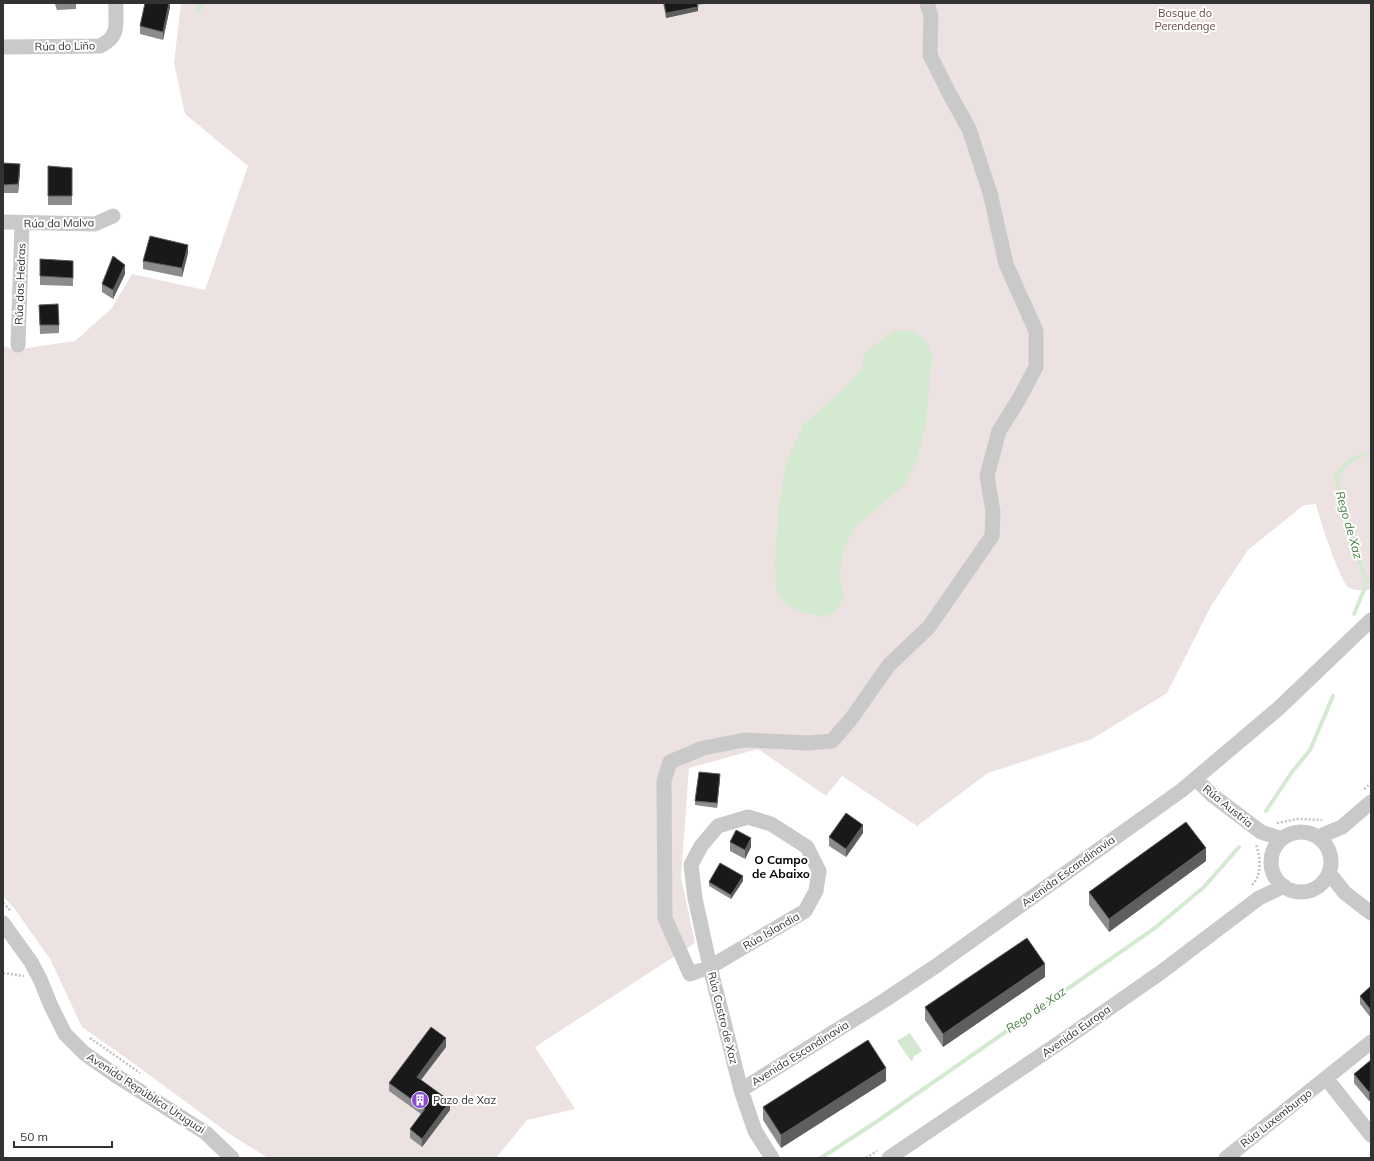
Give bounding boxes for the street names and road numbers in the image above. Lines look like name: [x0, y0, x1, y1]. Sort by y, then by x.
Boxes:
street label: Rúa do Liño: [35, 38, 95, 54]
street label: Rúa da Malva: [24, 215, 94, 231]
street label: Rúa das Hedras: [12, 243, 28, 325]
street label: Rúa Austria: [1200, 782, 1256, 830]
street label: Avenida Escandinavia: [1018, 832, 1118, 910]
street label: Rúa Islandia: [740, 909, 802, 953]
street label: Rúa Castro de Xaz: [705, 970, 741, 1066]
street label: Avenida Europa: [1039, 1002, 1113, 1060]
street label: Avenida Escandinavia: [749, 1017, 851, 1089]
street label: Avenida República Uruguai: [84, 1049, 208, 1137]
street label: Rúa Luxemburgo: [1237, 1086, 1315, 1150]

